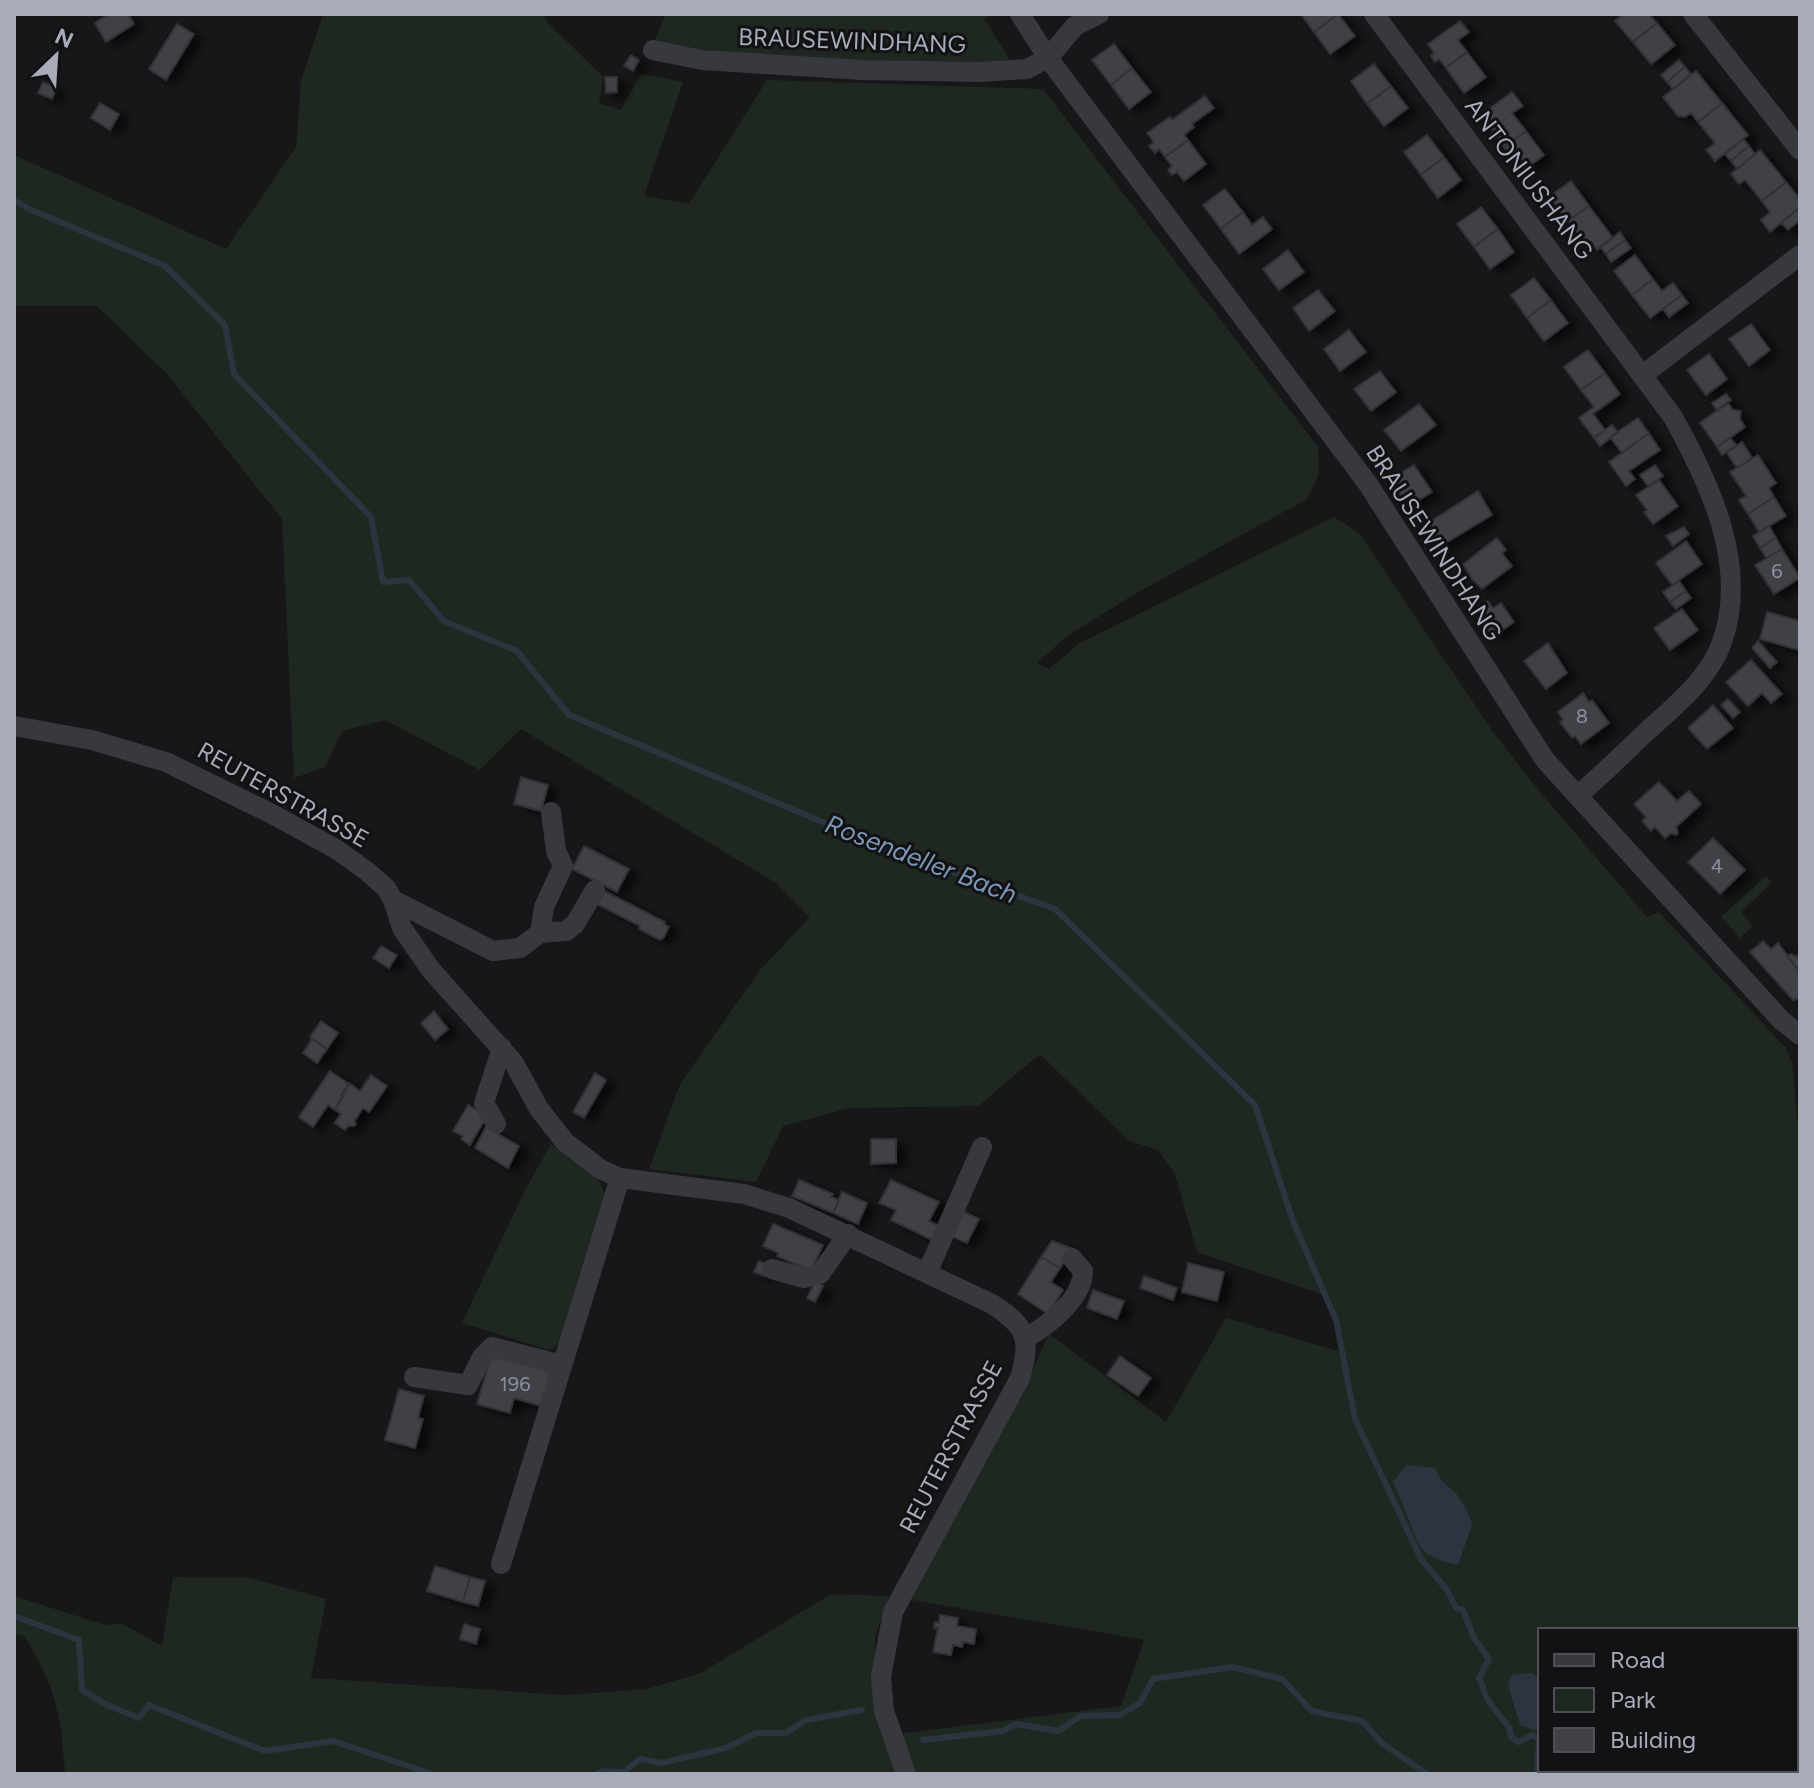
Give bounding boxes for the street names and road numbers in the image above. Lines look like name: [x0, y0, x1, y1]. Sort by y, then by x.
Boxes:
street label: BRAUSEWINDHANG: [738, 22, 966, 59]
street label: ANTONIUSHANG: [1459, 92, 1600, 265]
street label: BRAUSEWINDHANG: [1360, 439, 1509, 646]
street label: REUTERSTRASSE: [192, 735, 374, 854]
street label: REUTERSTRASSE: [893, 1355, 1008, 1538]

